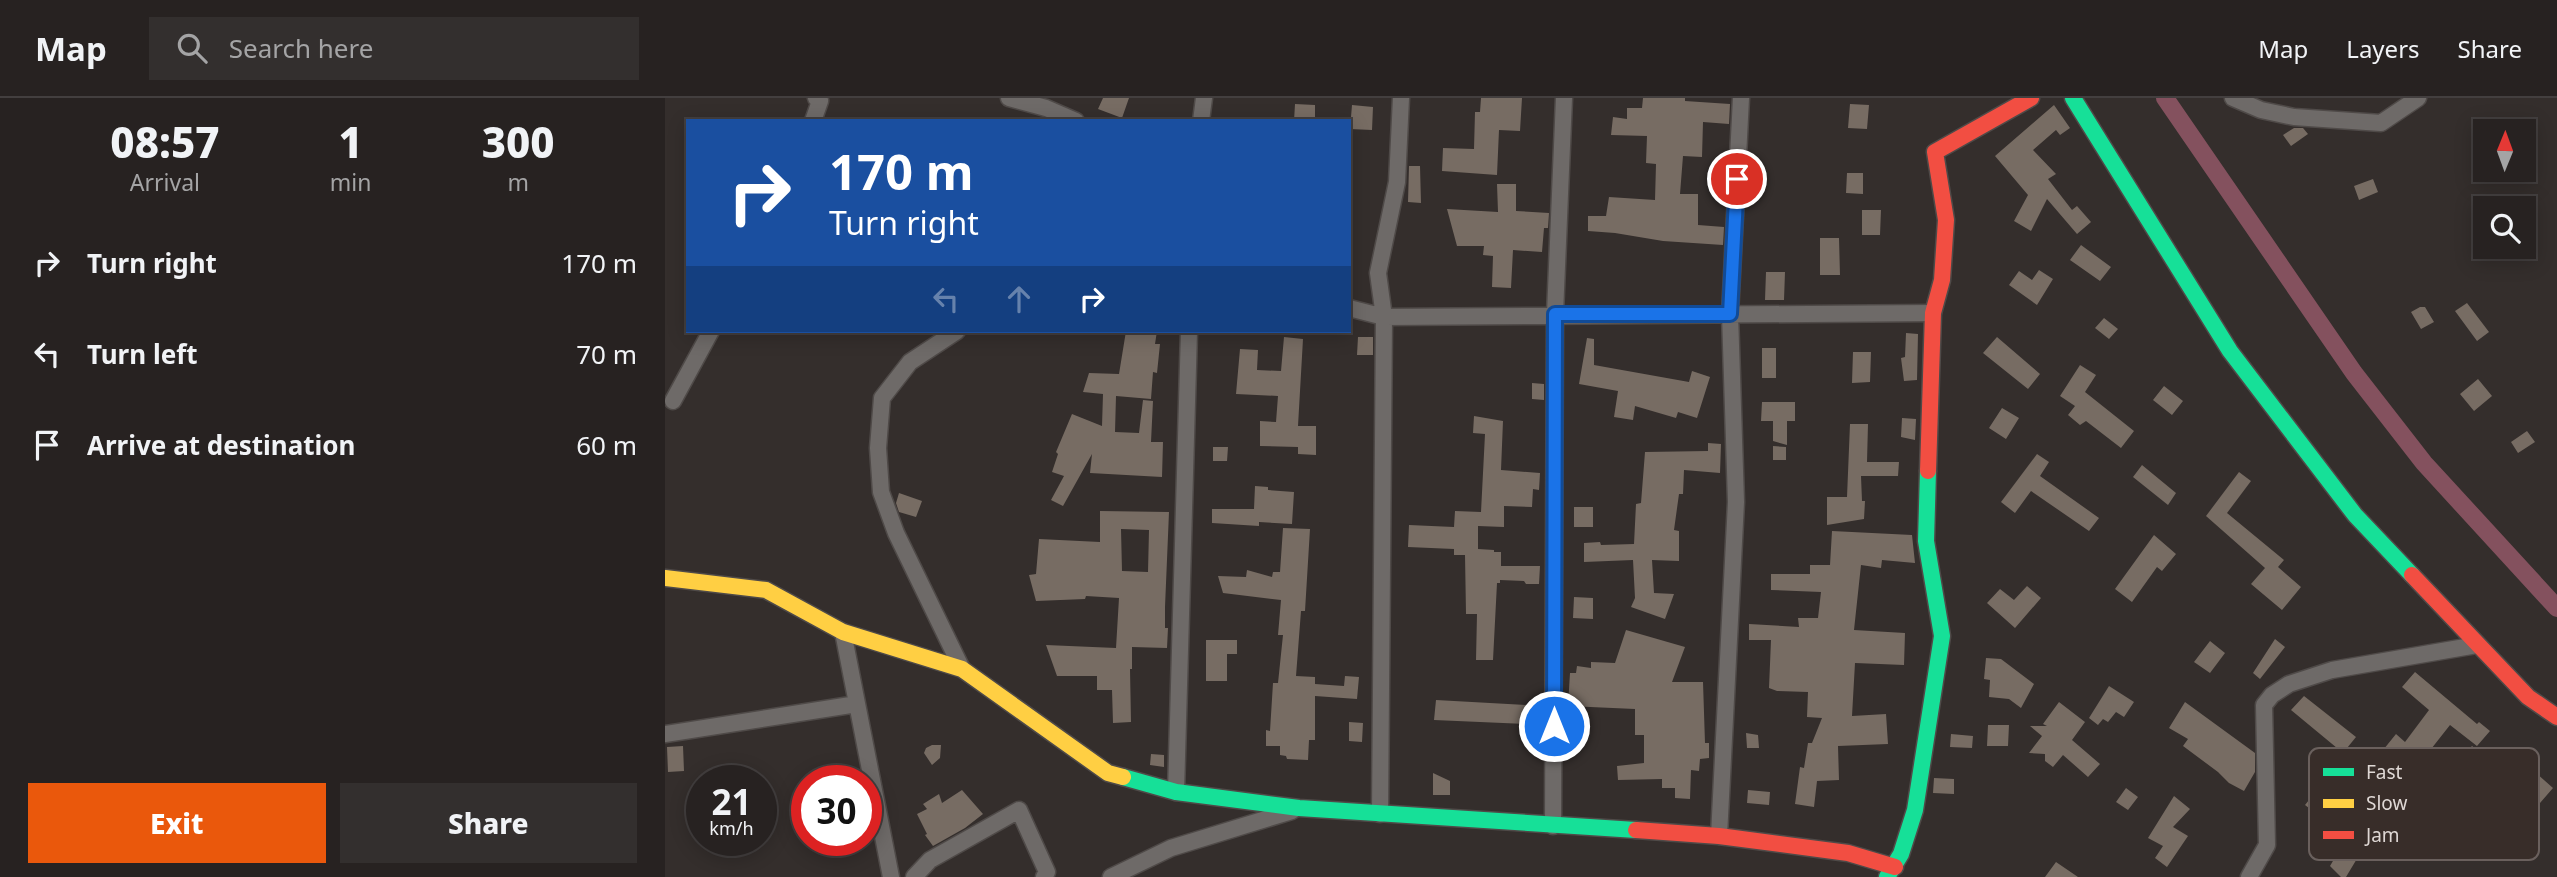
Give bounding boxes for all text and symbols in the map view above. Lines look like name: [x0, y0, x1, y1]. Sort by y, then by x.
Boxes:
search box: [149, 17, 639, 80]
text: Map: [35, 26, 107, 71]
icon: search: [173, 29, 211, 67]
text: Search here: [229, 30, 373, 66]
text: Map: [2258, 32, 2308, 65]
text: Layers: [2346, 32, 2420, 65]
text: Share: [2458, 32, 2522, 65]
text: 08:57: [110, 113, 219, 170]
text: 1: [338, 113, 363, 170]
text: 300: [482, 113, 555, 170]
north arrow: [2473, 119, 2536, 182]
map controls: [2473, 119, 2536, 259]
text: 170 m: [829, 138, 974, 204]
icon: right: [714, 147, 805, 238]
pin: [1707, 149, 1767, 209]
icon: arrive: [1718, 160, 1756, 198]
text: Arrival: [130, 166, 200, 198]
text: min: [330, 166, 371, 198]
text: m: [507, 166, 529, 198]
button: search: [2473, 196, 2536, 259]
text: Turn right: [829, 201, 979, 244]
icon: right: [28, 244, 66, 282]
text: Turn right: [87, 245, 217, 281]
text: 170 m: [561, 245, 637, 281]
icon: left: [927, 280, 965, 318]
icon: ahead: [1000, 280, 1038, 318]
icon: right: [1073, 280, 1111, 318]
icon: left: [28, 335, 66, 373]
text: Turn left: [87, 336, 198, 372]
text: 70 m: [576, 336, 637, 372]
icon: arrive: [28, 426, 66, 464]
text: Arrive at destination: [87, 427, 356, 463]
text: 60 m: [576, 427, 637, 463]
position arrow: [1517, 689, 1591, 763]
legend: [2309, 748, 2539, 860]
text: Fast: [2366, 759, 2403, 785]
speed limit sign: 30: [791, 765, 882, 856]
text: 21: [711, 778, 752, 825]
button: Exit: [28, 783, 326, 863]
button: Share: [340, 783, 637, 863]
text: Slow: [2366, 790, 2407, 816]
text: km/h: [709, 816, 754, 840]
text: Jam: [2364, 822, 2400, 848]

